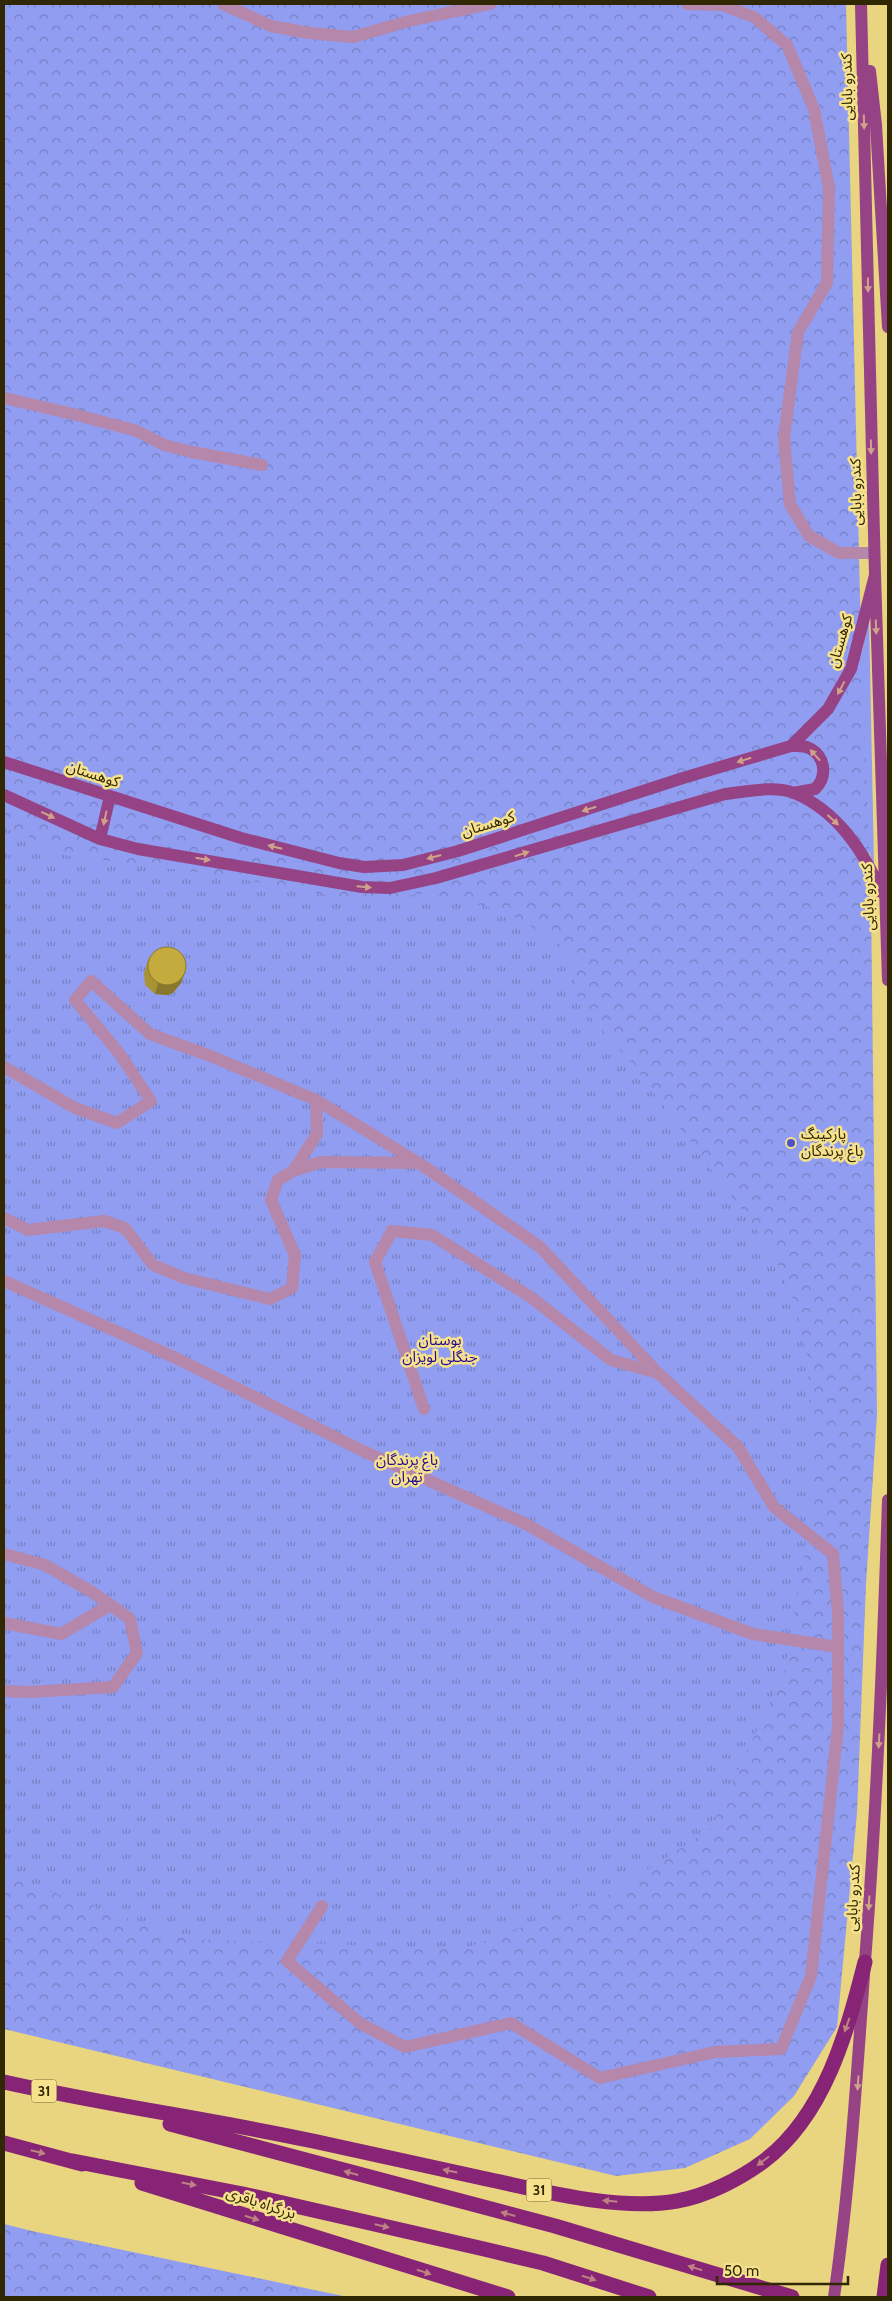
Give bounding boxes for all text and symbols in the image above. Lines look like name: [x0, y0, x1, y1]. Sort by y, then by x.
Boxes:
street label: کندرو بابایی: [837, 52, 857, 121]
one-way arrow: [860, 115, 868, 131]
one-way arrow: [864, 277, 872, 293]
one-way arrow: [868, 440, 876, 456]
street label: کندرو بابایی: [846, 457, 866, 526]
street label: کوهستان: [824, 611, 856, 670]
one-way arrow: [872, 620, 880, 636]
one-way arrow: [837, 681, 845, 696]
one-way arrow: [809, 749, 821, 761]
one-way arrow: [737, 756, 752, 764]
street label: کوهستان: [64, 757, 123, 791]
one-way arrow: [582, 805, 597, 813]
street label: کوهستان: [459, 807, 518, 841]
one-way arrow: [101, 810, 109, 825]
one-way arrow: [41, 812, 55, 820]
one-way arrow: [827, 814, 839, 826]
one-way arrow: [268, 843, 283, 851]
one-way arrow: [514, 850, 529, 858]
one-way arrow: [427, 854, 442, 862]
one-way arrow: [196, 856, 212, 864]
street label: کندرو بابایی: [858, 862, 878, 931]
one-way arrow: [356, 883, 372, 891]
place label: پارکینگ باغ پرندگان: [801, 1125, 863, 1163]
marker: پارکینگ باغ پرندگان: [785, 1137, 797, 1149]
park label: بوستان جنگلی لویزان: [402, 1331, 478, 1366]
park label: باغ پرندگان تهران: [376, 1451, 438, 1486]
one-way arrow: [874, 1733, 882, 1749]
street label: کندرو بابایی: [842, 1863, 864, 1932]
one-way arrow: [865, 1896, 873, 1912]
one-way arrow: [843, 2018, 851, 2033]
one-way arrow: [853, 2075, 861, 2091]
road number: 31: [32, 2080, 56, 2102]
one-way arrow: [31, 2148, 46, 2156]
one-way arrow: [756, 2156, 770, 2166]
one-way arrow: [443, 2167, 458, 2175]
one-way arrow: [343, 2168, 358, 2176]
road number: 31: [526, 2178, 552, 2202]
one-way arrow: [182, 2180, 198, 2188]
street label: بزرگراه باقری: [224, 2183, 298, 2223]
one-way arrow: [602, 2197, 618, 2205]
one-way arrow: [501, 2209, 516, 2217]
one-way arrow: [245, 2215, 260, 2222]
one-way arrow: [375, 2222, 390, 2230]
scale bar: [717, 2254, 848, 2286]
text: 50 m: [724, 2262, 759, 2280]
one-way arrow: [688, 2263, 703, 2271]
one-way arrow: [417, 2269, 432, 2277]
one-way arrow: [582, 2275, 597, 2282]

